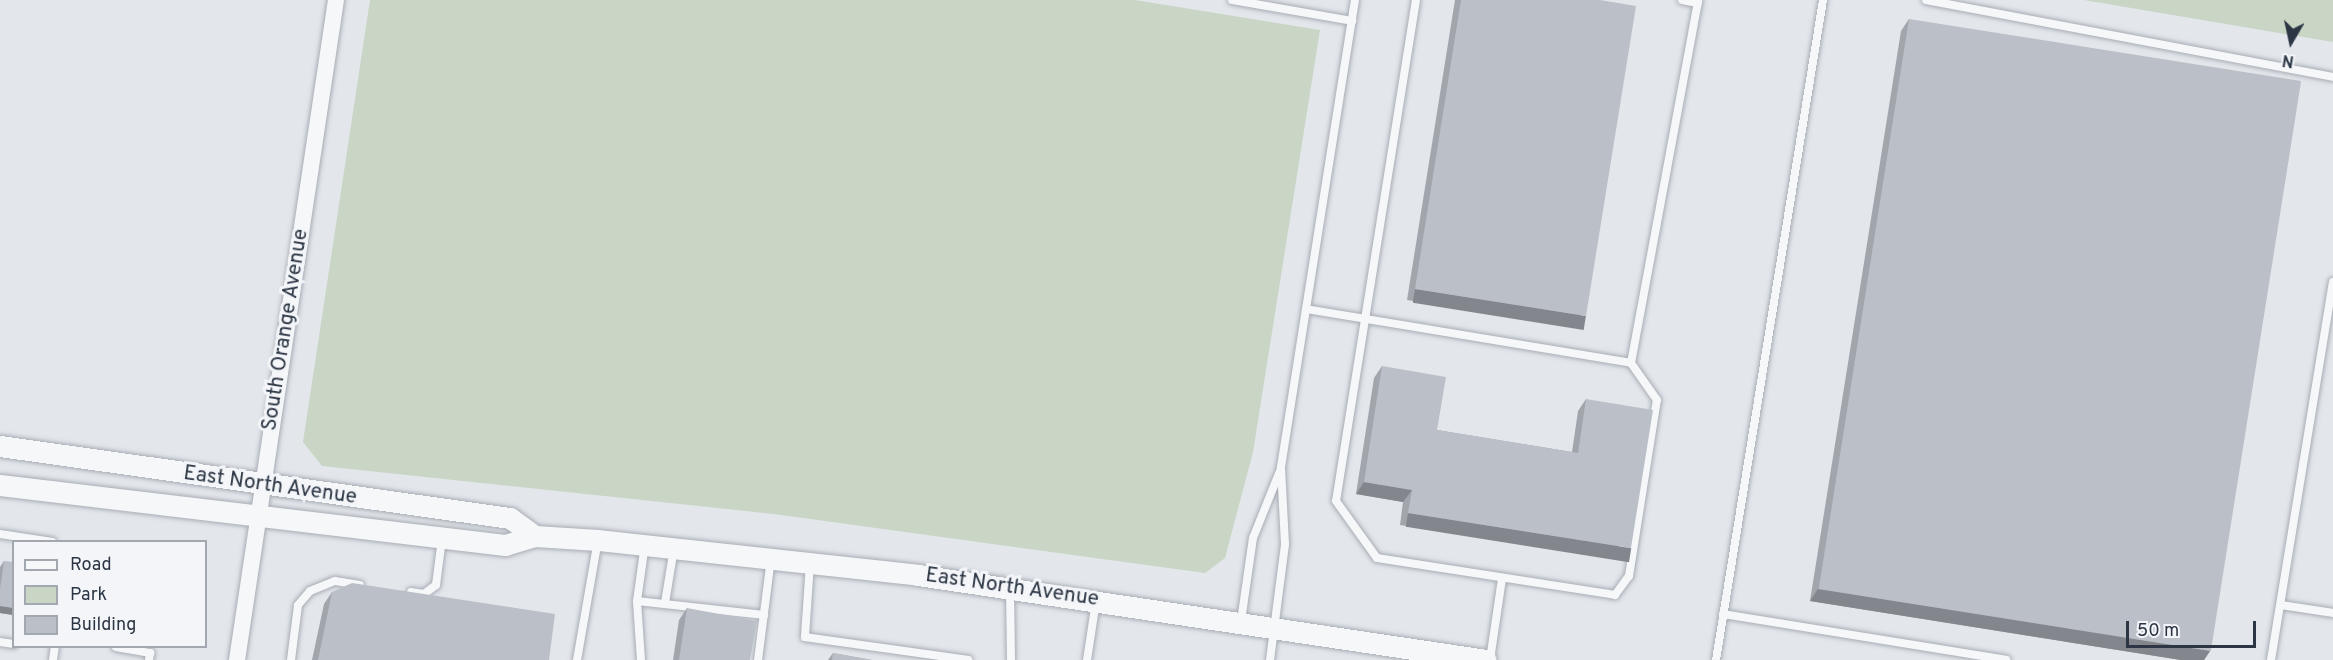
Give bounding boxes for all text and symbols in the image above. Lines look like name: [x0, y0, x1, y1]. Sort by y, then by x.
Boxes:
north arrow: [2261, 12, 2321, 72]
text: N: [2281, 49, 2295, 71]
street label: South Orange Avenue: [258, 227, 314, 433]
street label: East North Avenue: [181, 461, 359, 511]
legend: [12, 540, 207, 648]
text: Road: [70, 554, 112, 577]
street label: East North Avenue: [923, 563, 1101, 613]
text: Park: [70, 584, 107, 607]
scale bar: [2129, 609, 2260, 647]
text: Building: [70, 614, 136, 637]
text: 50 m: [2137, 620, 2179, 643]

